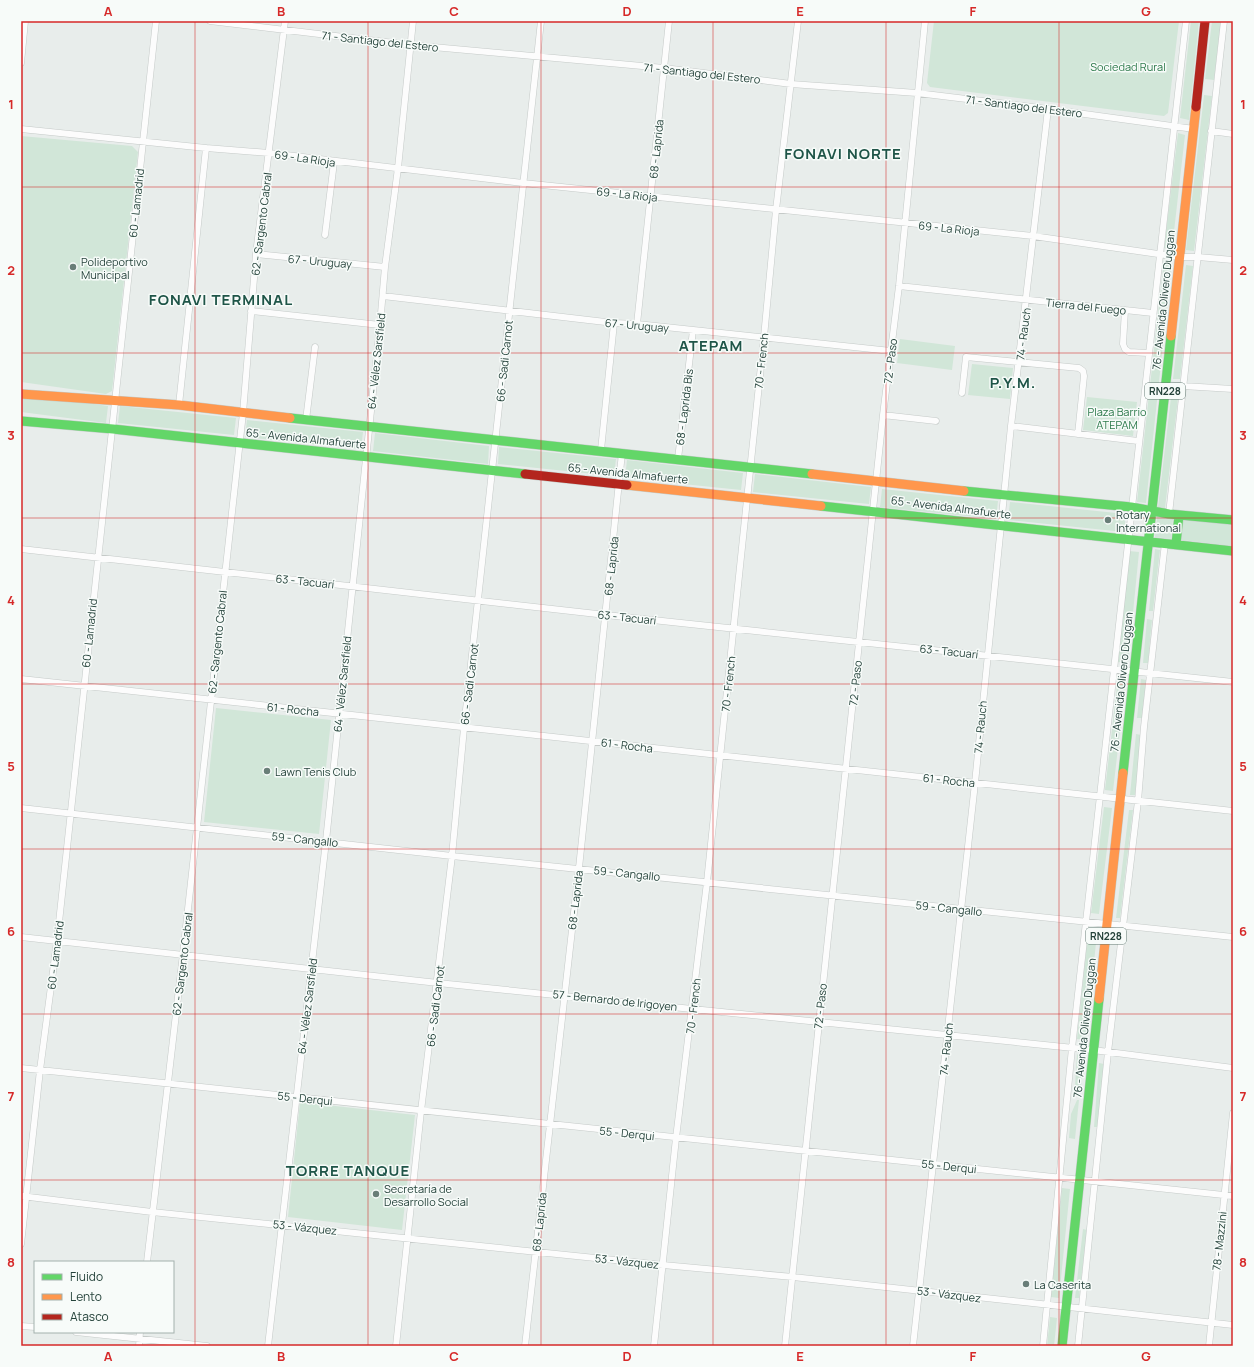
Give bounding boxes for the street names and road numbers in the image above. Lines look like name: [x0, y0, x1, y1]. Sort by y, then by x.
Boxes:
street label: 71 - Santiago del Estero: [321, 27, 440, 55]
street label: 71 - Santiago del Estero: [643, 59, 762, 87]
street label: 71 - Santiago del Estero: [965, 91, 1084, 121]
street label: 68 - Laprida: [645, 119, 667, 179]
street label: 69 - La Rioja: [274, 146, 336, 170]
street label: 60 - Lamadrid: [125, 168, 147, 238]
street label: 62 - Sargento Cabral: [247, 172, 275, 276]
street label: 69 - La Rioja: [596, 183, 658, 205]
street label: 69 - La Rioja: [918, 217, 980, 239]
street label: 76 - Avenida Olivero Duggan: [1148, 229, 1178, 371]
street label: 67 - Uruguay: [287, 251, 353, 271]
street label: Tierra del Fuego: [1045, 294, 1127, 318]
street label: 74 - Rauch: [1012, 307, 1034, 361]
street label: 64 - Vélez Sarsfield: [363, 312, 389, 410]
street label: 67 - Uruguay: [604, 315, 670, 335]
street label: 66 - Sadi Carnot: [492, 319, 516, 403]
street label: 70 - French: [751, 332, 771, 390]
street label: 72 - Paso: [880, 337, 900, 385]
street label: 68 - Laprida Bis: [672, 368, 696, 446]
road number: RN228: [1145, 383, 1185, 399]
street label: 65 - Avenida Almafuerte: [245, 424, 367, 452]
street label: 65 - Avenida Almafuerte: [567, 459, 689, 487]
street label: 65 - Avenida Almafuerte: [890, 492, 1012, 522]
street label: 68 - Laprida: [600, 536, 622, 596]
street label: 63 - Tacuarí: [275, 570, 336, 592]
street label: 62 - Sargento Cabral: [204, 590, 230, 694]
street label: 60 - Lamadrid: [78, 598, 100, 668]
street label: 63 - Tacuarí: [597, 606, 658, 628]
street label: 76 - Avenida Olivero Duggan: [1106, 611, 1136, 753]
street label: 64 - Vélez Sarsfield: [329, 635, 355, 733]
street label: 63 - Tacuarí: [919, 640, 980, 662]
street label: 66 - Sadi Carnot: [457, 642, 481, 726]
street label: 70 - French: [718, 655, 738, 713]
street label: 72 - Paso: [845, 659, 865, 706]
street label: 61 - Rocha: [266, 699, 320, 719]
street label: 74 - Rauch: [970, 700, 990, 754]
street label: 61 - Rocha: [600, 734, 654, 756]
street label: 61 - Rocha: [922, 770, 976, 790]
street label: 59 - Cangallo: [271, 828, 340, 850]
street label: 59 - Cangallo: [593, 862, 662, 884]
street label: 68 - Laprida: [564, 869, 586, 931]
street label: 59 - Cangallo: [915, 897, 984, 919]
street label: 62 - Sargento Cabral: [168, 912, 196, 1016]
street label: 60 - Lamadrid: [43, 920, 67, 990]
road number: RN228: [1086, 928, 1126, 944]
street label: 64 - Vélez Sarsfield: [294, 957, 320, 1055]
street label: 76 - Avenida Olivero Duggan: [1069, 957, 1099, 1099]
street label: 66 - Sadi Carnot: [423, 964, 447, 1048]
street label: 70 - French: [682, 977, 704, 1035]
street label: 72 - Paso: [810, 982, 830, 1029]
street label: 57 - Bernardo de Irigoyen: [552, 986, 678, 1014]
street label: 74 - Rauch: [936, 1022, 956, 1076]
street label: 55 - Derqui: [277, 1088, 333, 1108]
street label: 55 - Derqui: [599, 1123, 655, 1143]
street label: 55 - Derqui: [921, 1156, 977, 1176]
street label: 68 - Laprida: [528, 1192, 550, 1252]
street label: 78 - Mazzini: [1208, 1211, 1230, 1271]
street label: 53 - Vázquez: [272, 1216, 338, 1238]
street label: 53 - Vázquez: [594, 1250, 660, 1272]
street label: 53 - Vázquez: [916, 1283, 982, 1305]

